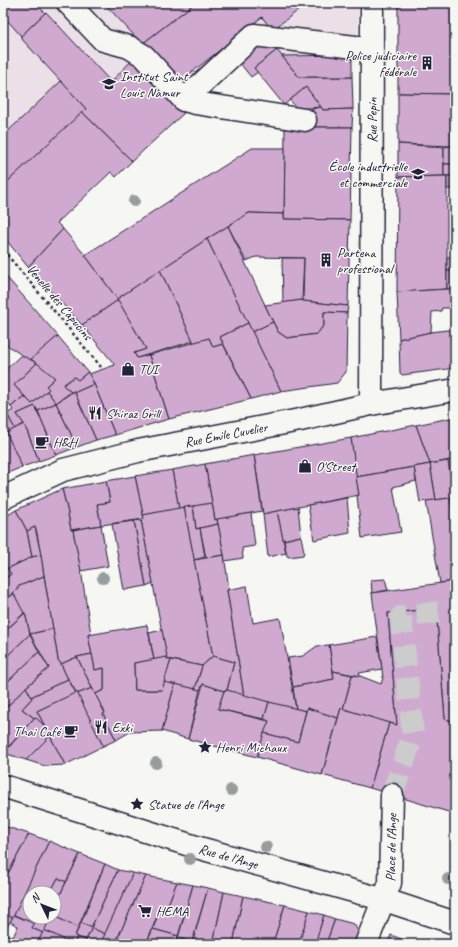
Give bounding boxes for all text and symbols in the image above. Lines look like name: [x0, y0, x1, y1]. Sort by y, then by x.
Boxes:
place label: Police judiciaire fédérale: [345, 47, 417, 80]
building icon: Police judiciaire fédérale: [419, 55, 435, 71]
place label: Institut Saint Louis Namur: [120, 68, 189, 101]
school or university icon: Institut Saint Louis Namur: [101, 76, 117, 92]
street label: Rue Pepin: [364, 97, 381, 143]
place label: École industrielle et commerciale: [329, 158, 408, 191]
school or university icon: École industrielle et commerciale: [410, 166, 426, 182]
place label: Partena professional: [337, 244, 395, 277]
building icon: Partena professional: [318, 252, 334, 268]
street label: Venelle des Capucins: [23, 261, 97, 345]
shop icon: TUI: [120, 361, 136, 377]
place label: TUI: [139, 361, 161, 378]
restaurant icon: Shiraz Grill: [87, 405, 103, 421]
place label: Shiraz Grill: [106, 405, 162, 422]
street label: Rue Emile Cuvelier: [183, 418, 270, 451]
cafe icon: H&H: [34, 434, 50, 450]
place label: H&H: [53, 434, 79, 451]
shop icon: O'Street: [297, 458, 313, 474]
place label: O'Street: [316, 458, 357, 475]
restaurant icon: Exki: [93, 719, 109, 735]
place label: Exki: [112, 719, 134, 736]
place label: Thai Café: [14, 723, 62, 740]
cafe icon: Thai Café: [63, 723, 79, 739]
place icon: Henri Michaux: [197, 739, 213, 755]
place label: Henri Michaux: [216, 739, 287, 756]
place icon: Statue de l'Ange: [129, 796, 145, 812]
place label: Statue de l'Ange: [148, 796, 225, 813]
street label: Place de l'Ange: [382, 812, 401, 882]
street label: Rue de l'Ange: [197, 840, 261, 873]
north arrow: [22, 885, 62, 925]
text: N: [27, 889, 44, 905]
supermarket icon: HEMA: [137, 903, 153, 919]
place label: HEMA: [156, 903, 189, 920]

